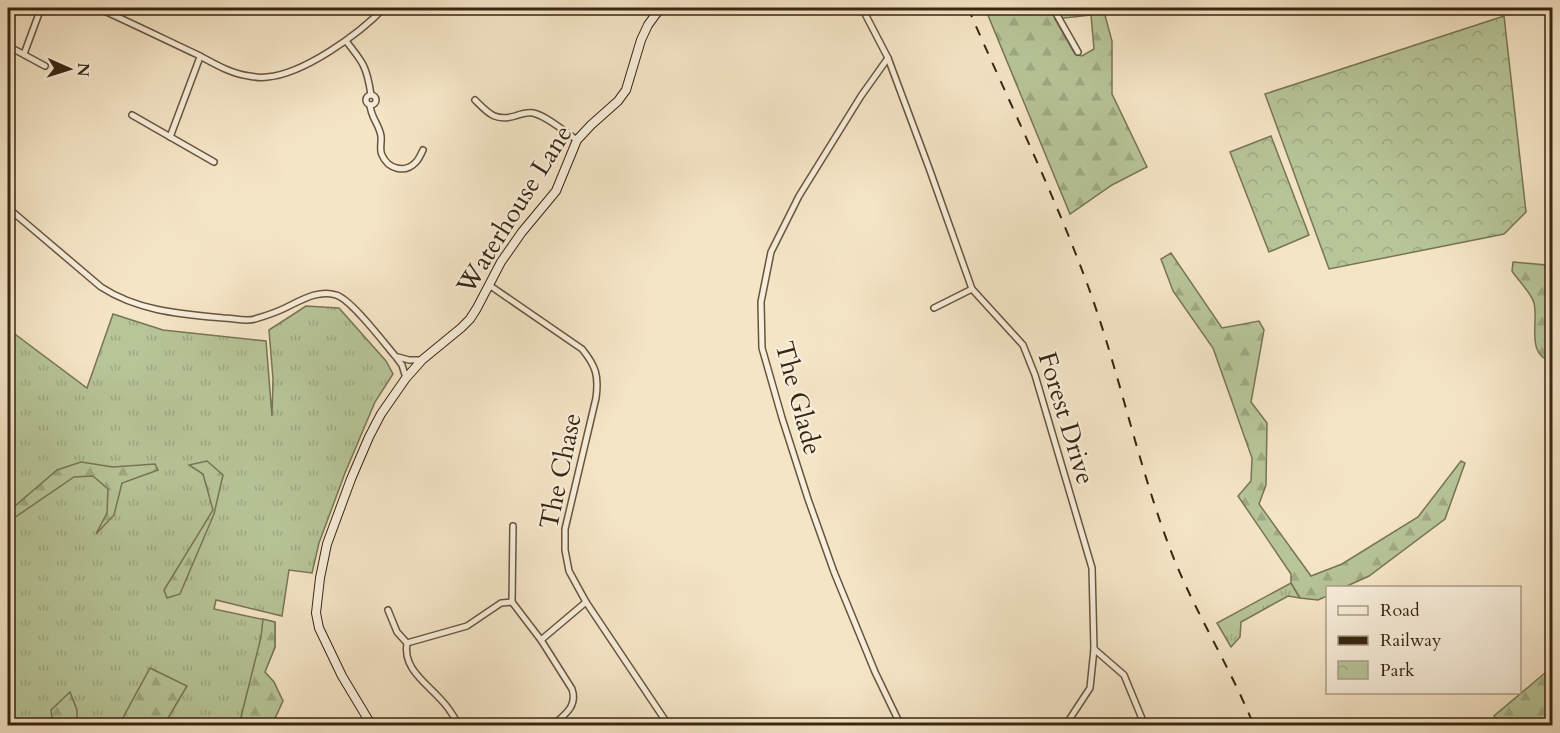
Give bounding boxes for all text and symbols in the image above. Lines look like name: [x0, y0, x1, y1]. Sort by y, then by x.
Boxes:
north arrow: [39, 39, 99, 99]
text: N: [72, 62, 94, 77]
street label: Waterhouse Lane: [448, 118, 580, 301]
street label: The Glade: [767, 337, 830, 459]
street label: Forest Drive: [1030, 348, 1103, 489]
street label: The Chase: [531, 410, 590, 532]
legend: [1326, 586, 1521, 694]
text: Road: [1380, 598, 1420, 623]
text: Railway: [1380, 628, 1442, 653]
text: Park: [1380, 658, 1415, 683]

